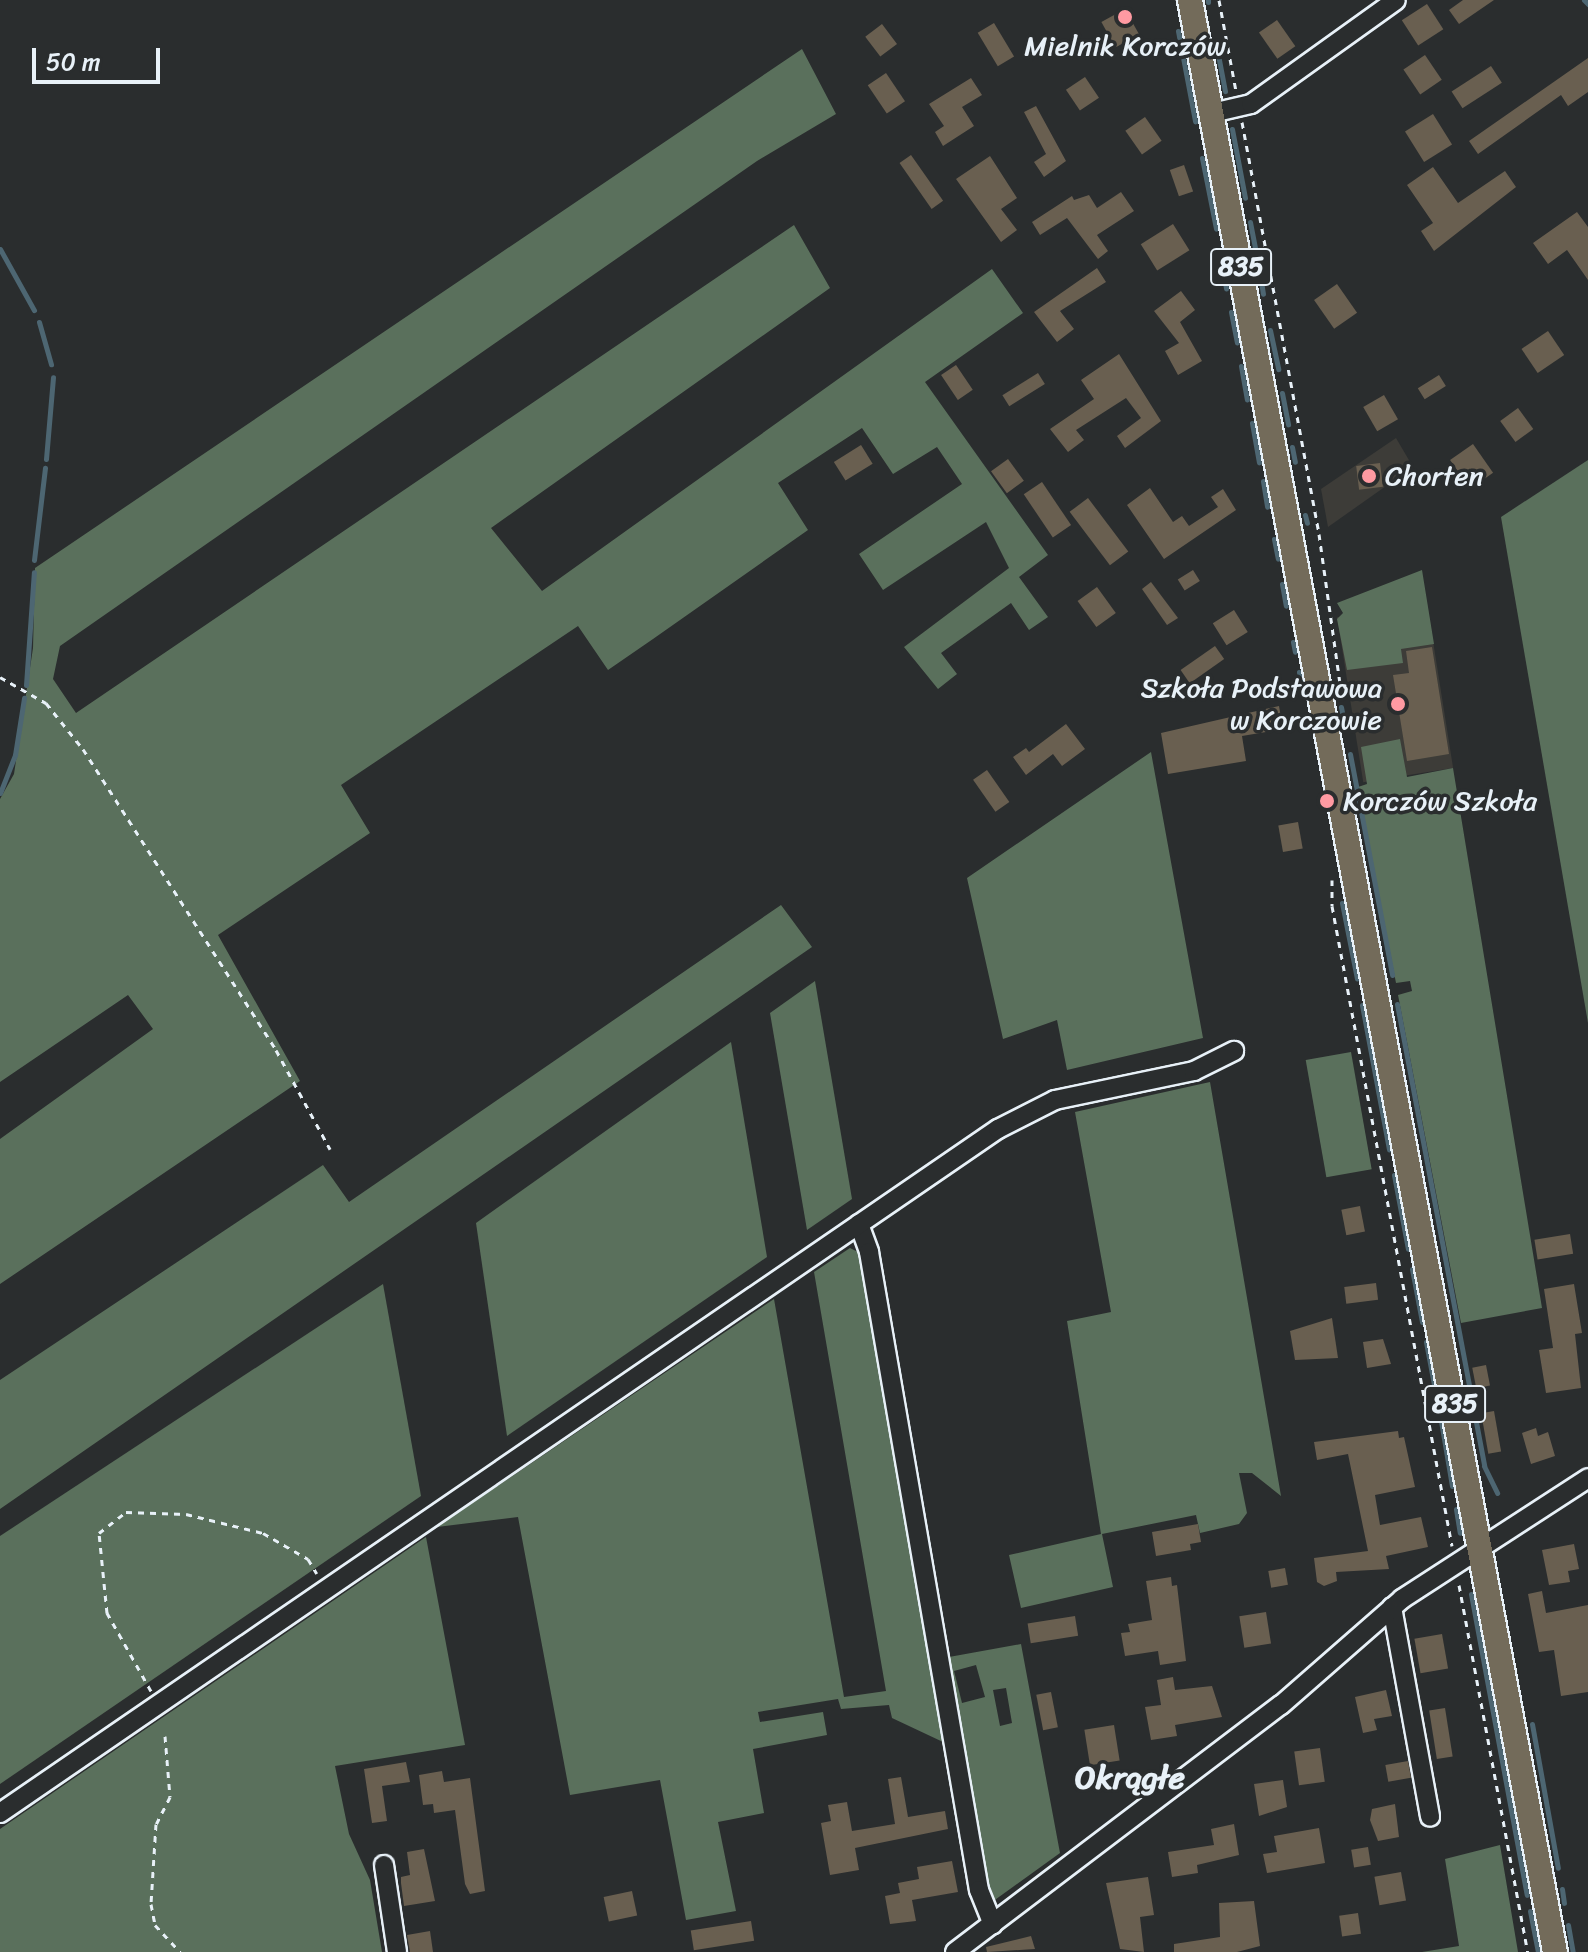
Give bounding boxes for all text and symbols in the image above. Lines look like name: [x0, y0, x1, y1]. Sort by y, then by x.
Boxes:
marker: Mielnik Korczów: [1116, 8, 1134, 26]
place label: Mielnik Korczów: [1024, 29, 1226, 63]
scale bar: [36, 32, 164, 82]
text: 50 m: [46, 41, 101, 83]
road number: 835: [1209, 245, 1273, 289]
place label: Chorten: [1385, 459, 1484, 493]
marker: Chorten: [1360, 467, 1378, 485]
place label: Szkoła Podstawowa w Korczowie: [1141, 671, 1382, 737]
marker: Szkoła Podstawowa w Korczowie: [1389, 695, 1407, 713]
place label: Korczów Szkoła: [1343, 784, 1537, 818]
marker: Korczów Szkoła: [1318, 792, 1336, 810]
road number: 835: [1423, 1382, 1487, 1426]
district label: Okrągłe: [1075, 1759, 1185, 1797]

